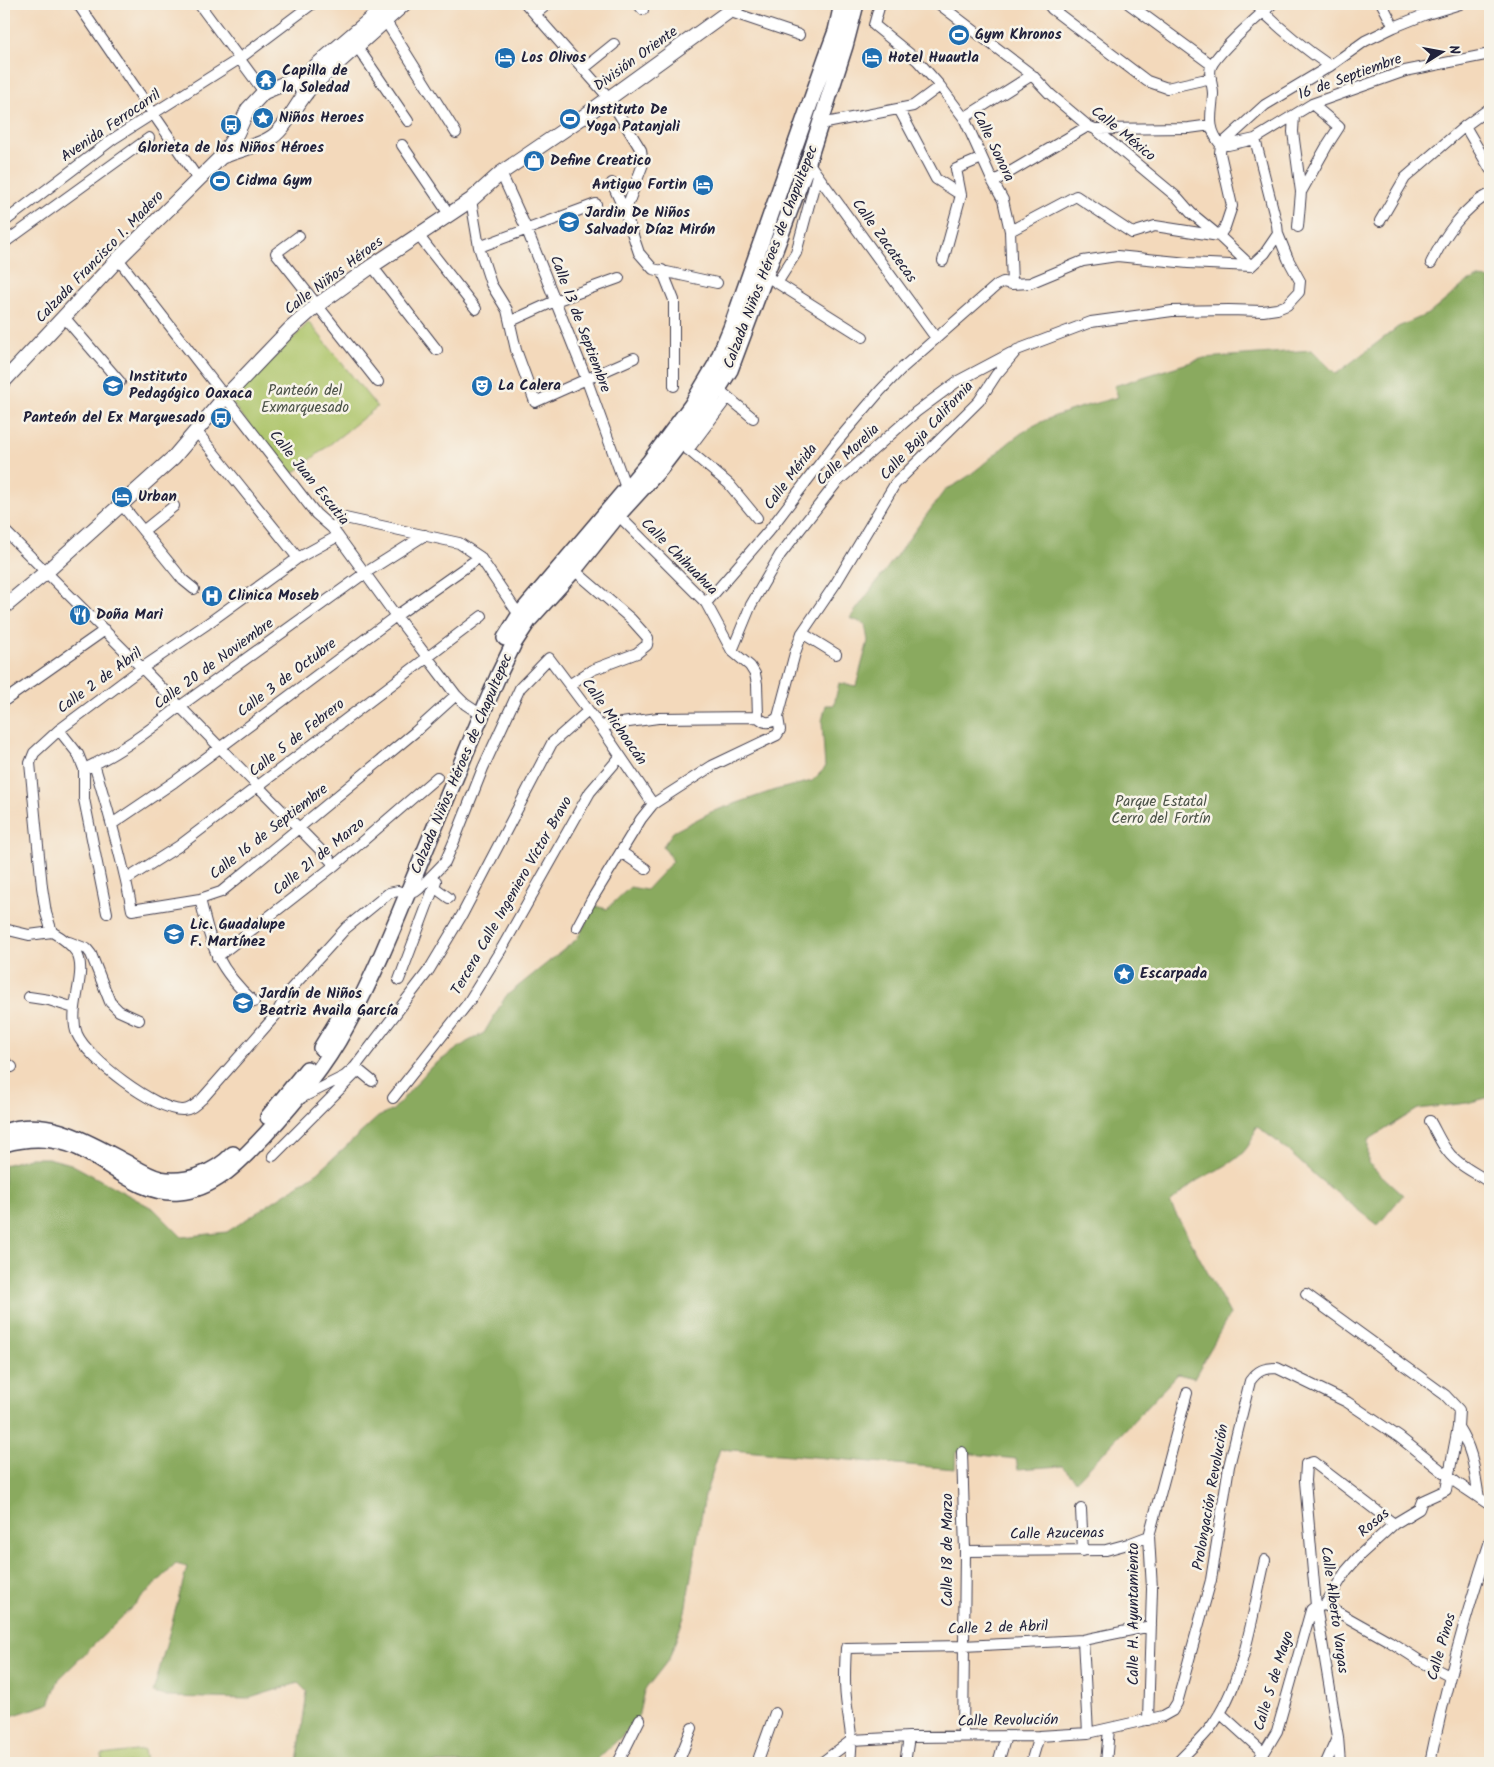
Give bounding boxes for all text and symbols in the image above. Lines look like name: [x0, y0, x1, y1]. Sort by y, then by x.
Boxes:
street label: División Oriente: [589, 20, 683, 98]
sports icon: Gym Khronos: [947, 23, 971, 47]
place label: Gym Khronos: [975, 23, 1062, 47]
north arrow: [1416, 28, 1466, 78]
text: N: [1442, 43, 1465, 56]
hotel icon: Los Olivos: [493, 46, 517, 70]
place label: Los Olivos: [521, 46, 586, 70]
hotel icon: Hotel Huautla: [860, 46, 884, 70]
place label: Hotel Huautla: [888, 46, 979, 70]
street label: 16 de Septiembre: [1295, 47, 1405, 107]
place label: Capilla de la Soledad: [282, 59, 351, 100]
temple icon: Capilla de la Soledad: [254, 68, 278, 92]
street label: Avenida Ferrocarril: [56, 83, 166, 169]
place label: Instituto De Yoga Patanjali: [586, 98, 681, 139]
street label: Calle México: [1085, 100, 1161, 168]
place icon: Niños Heroes: [251, 106, 275, 130]
place label: Niños Heroes: [279, 106, 364, 130]
street label: Calle Sonora: [965, 106, 1021, 186]
sports icon: Instituto De Yoga Patanjali: [558, 107, 582, 131]
bus stop icon: Glorieta de los Niños Héroes: [219, 113, 243, 137]
place label: Glorieta de los Niños Héroes: [138, 136, 324, 160]
street label: Calzada Niños Héroes de Chapultepec: [717, 141, 825, 372]
shop icon: Define Creatico: [522, 149, 546, 173]
place label: Define Creatico: [550, 149, 651, 173]
sports icon: Cidma Gym: [208, 169, 232, 193]
place label: Cidma Gym: [236, 169, 312, 193]
place label: Antiguo Fortin: [592, 173, 687, 197]
hotel icon: Antiguo Fortin: [691, 173, 715, 197]
street label: Calzada Francisco I. Madero: [30, 185, 170, 329]
street label: Calle Zacatecas: [845, 194, 923, 289]
place label: Jardin De Niños Salvador Díaz Mirón: [585, 201, 715, 242]
school or university icon: Jardin De Niños Salvador Díaz Mirón: [557, 210, 581, 234]
street label: Calle Niños Héroes: [279, 230, 389, 321]
street label: Calle 13 de Septiembre: [543, 252, 617, 396]
place label: Instituto Pedagógico Oaxaca: [129, 365, 252, 406]
school or university icon: Instituto Pedagógico Oaxaca: [101, 374, 125, 398]
theatre icon: La Calera: [470, 374, 494, 398]
place label: La Calera: [498, 374, 561, 398]
street label: Calle Baja California: [874, 376, 980, 486]
park label: Panteón del Exmarquesado: [261, 379, 349, 420]
place label: Panteón del Ex Marquesado: [23, 406, 205, 430]
bus stop icon: Panteón del Ex Marquesado: [209, 406, 233, 430]
street label: Calle Morelia: [811, 418, 885, 492]
street label: Calle Juan Escutia: [263, 425, 355, 531]
street label: Calle Mérida: [758, 439, 824, 515]
hotel icon: Urban: [110, 485, 134, 509]
place label: Urban: [138, 485, 177, 509]
street label: Calle Chihuahua: [635, 513, 723, 601]
hospital icon: Clinica Moseb: [200, 584, 224, 608]
place label: Clinica Moseb: [228, 584, 320, 608]
restaurant icon: Doña Mari: [68, 603, 92, 627]
place label: Doña Mari: [96, 603, 164, 627]
street label: Calle 20 de Noviembre: [149, 612, 279, 716]
street label: Calle 3 de Octubre: [232, 632, 342, 724]
street label: Calle 2 de Abril: [52, 642, 148, 720]
street label: Calzada Niños Héroes de Chapultepec: [404, 650, 520, 878]
street label: Calle Michoacán: [575, 673, 653, 771]
street label: Calle 5 de Febrero: [244, 693, 350, 783]
street label: Calle 16 de Septiembre: [204, 778, 334, 886]
park label: Parque Estatal Cerro del Fortín: [1111, 790, 1211, 831]
street label: Tercera Calle Ingeniero Víctor Bravo: [445, 792, 579, 1000]
street label: Calle 21 de Marzo: [268, 812, 371, 902]
place label: Lic. Guadalupe F. Martínez: [190, 913, 286, 954]
school or university icon: Lic. Guadalupe F. Martínez: [162, 922, 186, 946]
place icon: Escarpada: [1112, 962, 1136, 986]
place label: Escarpada: [1140, 962, 1207, 986]
place label: Jardín de Niños Beatriz Availa García: [259, 982, 398, 1023]
school or university icon: Jardín de Niños Beatriz Availa García: [231, 991, 255, 1015]
street label: Prolongación Revolución: [1186, 1422, 1236, 1572]
street label: Calle 18 de Marzo: [936, 1493, 960, 1607]
street label: Rosas: [1353, 1502, 1396, 1544]
street label: Calle Azucenas: [1010, 1521, 1105, 1547]
street label: Calle H. Ayuntamiento: [1122, 1542, 1146, 1685]
street label: Calle Alberto Vargas: [1313, 1545, 1355, 1675]
street label: Calle Pinos: [1421, 1610, 1463, 1683]
street label: Calle 2 de Abril: [947, 1614, 1049, 1642]
street label: Calle 5 de Mayo: [1247, 1628, 1301, 1734]
street label: Calle Revolución: [957, 1708, 1059, 1734]

